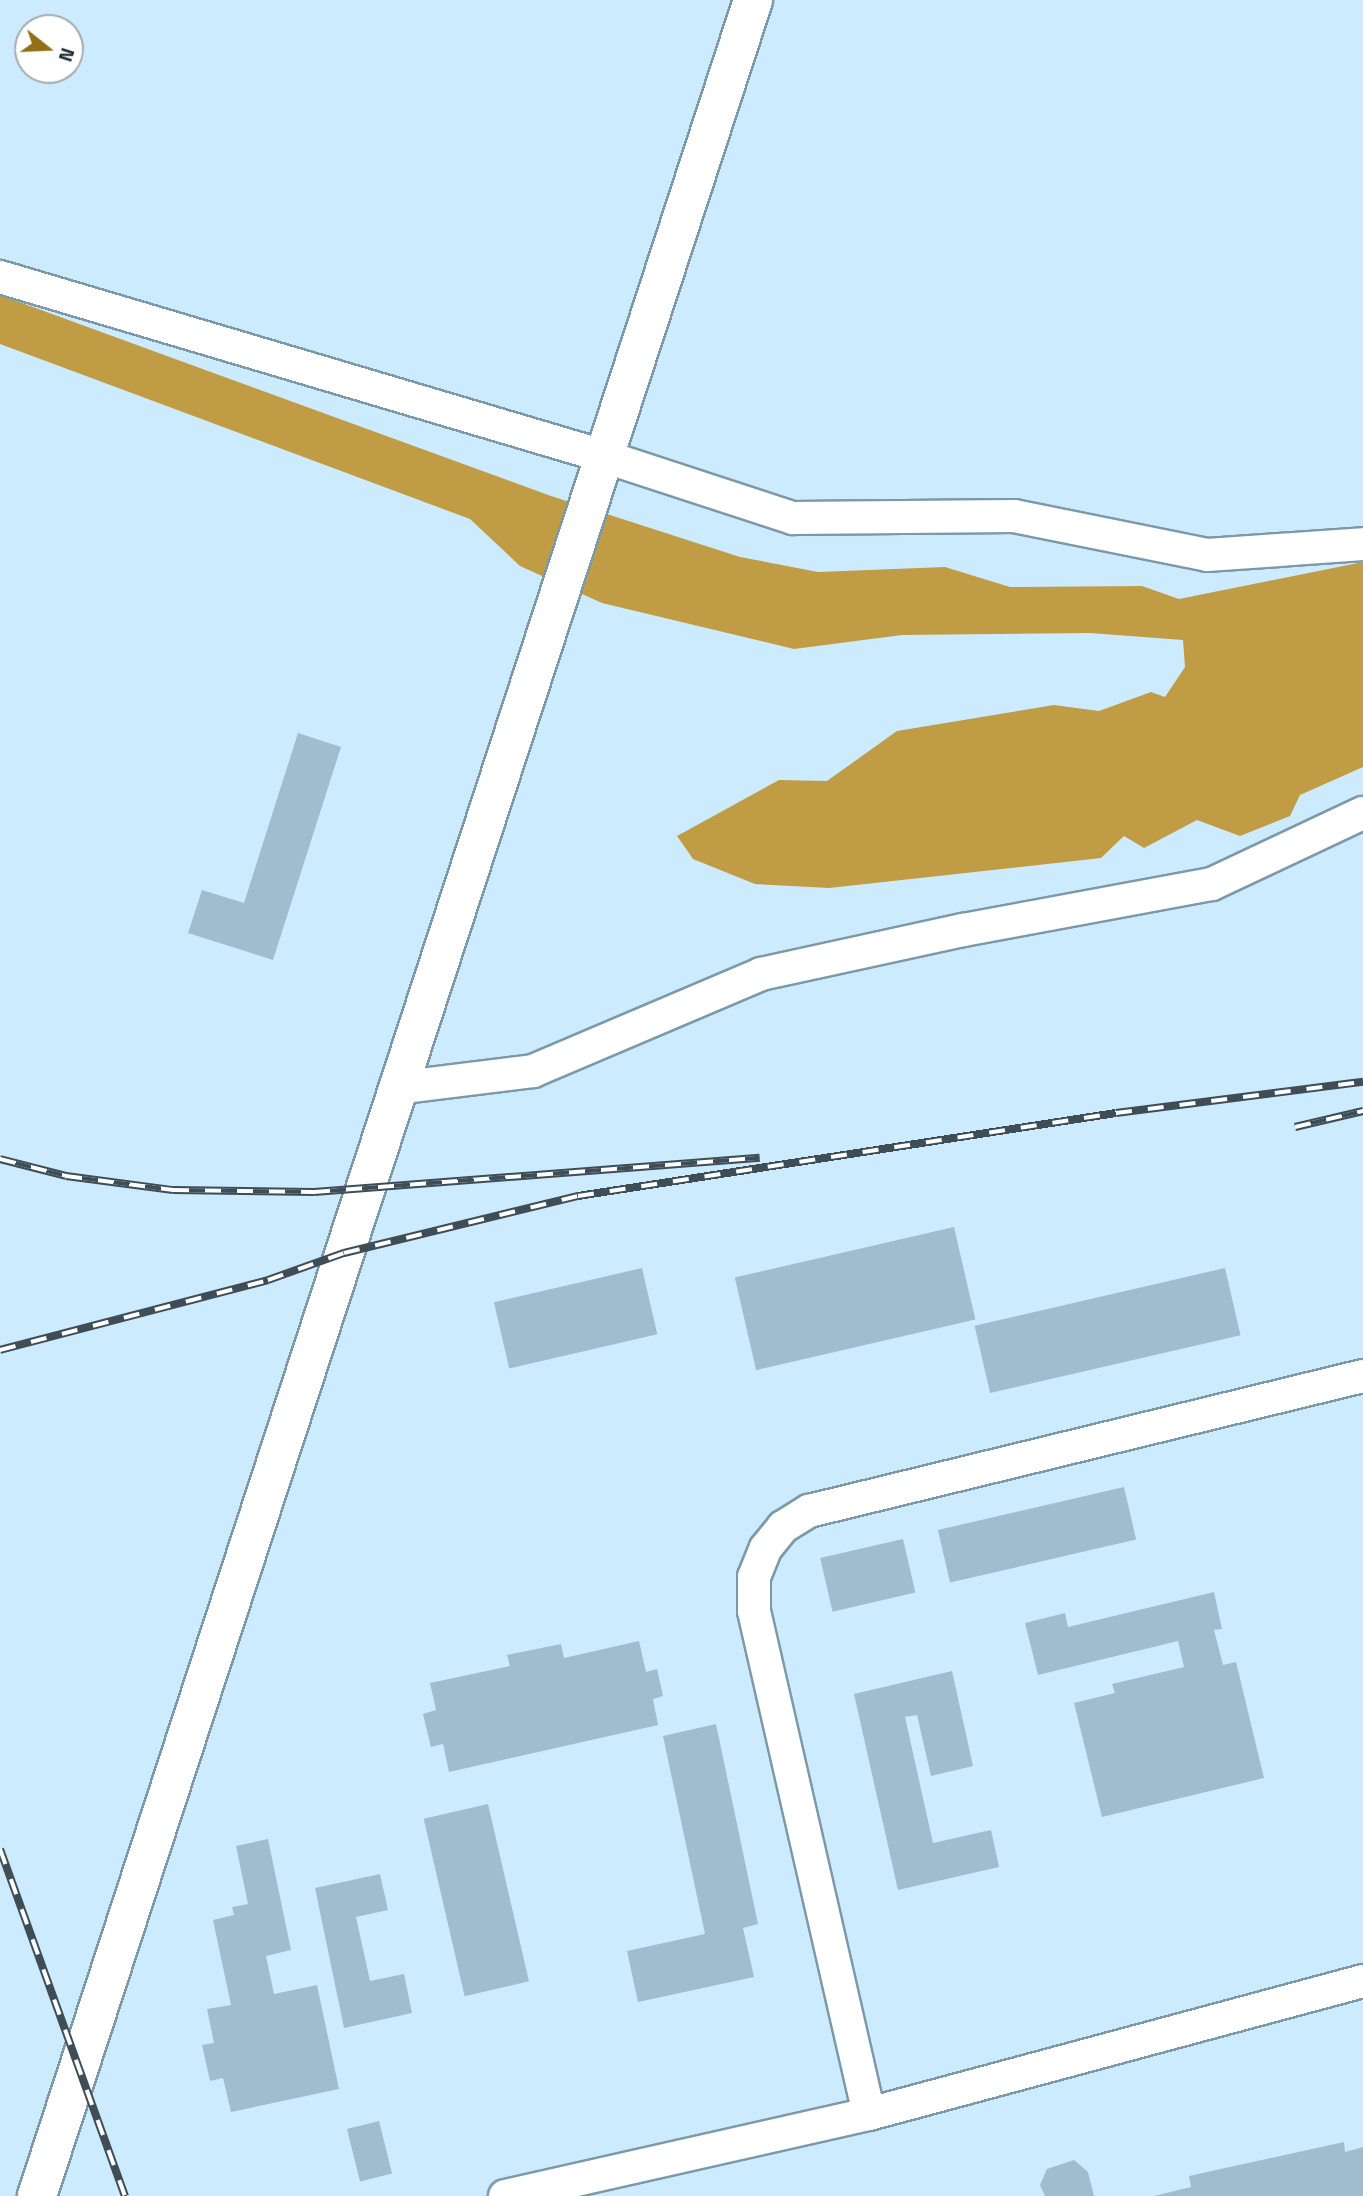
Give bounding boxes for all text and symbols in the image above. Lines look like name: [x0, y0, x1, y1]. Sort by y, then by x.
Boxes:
north arrow: [14, 14, 84, 84]
text: N: [52, 44, 83, 66]

